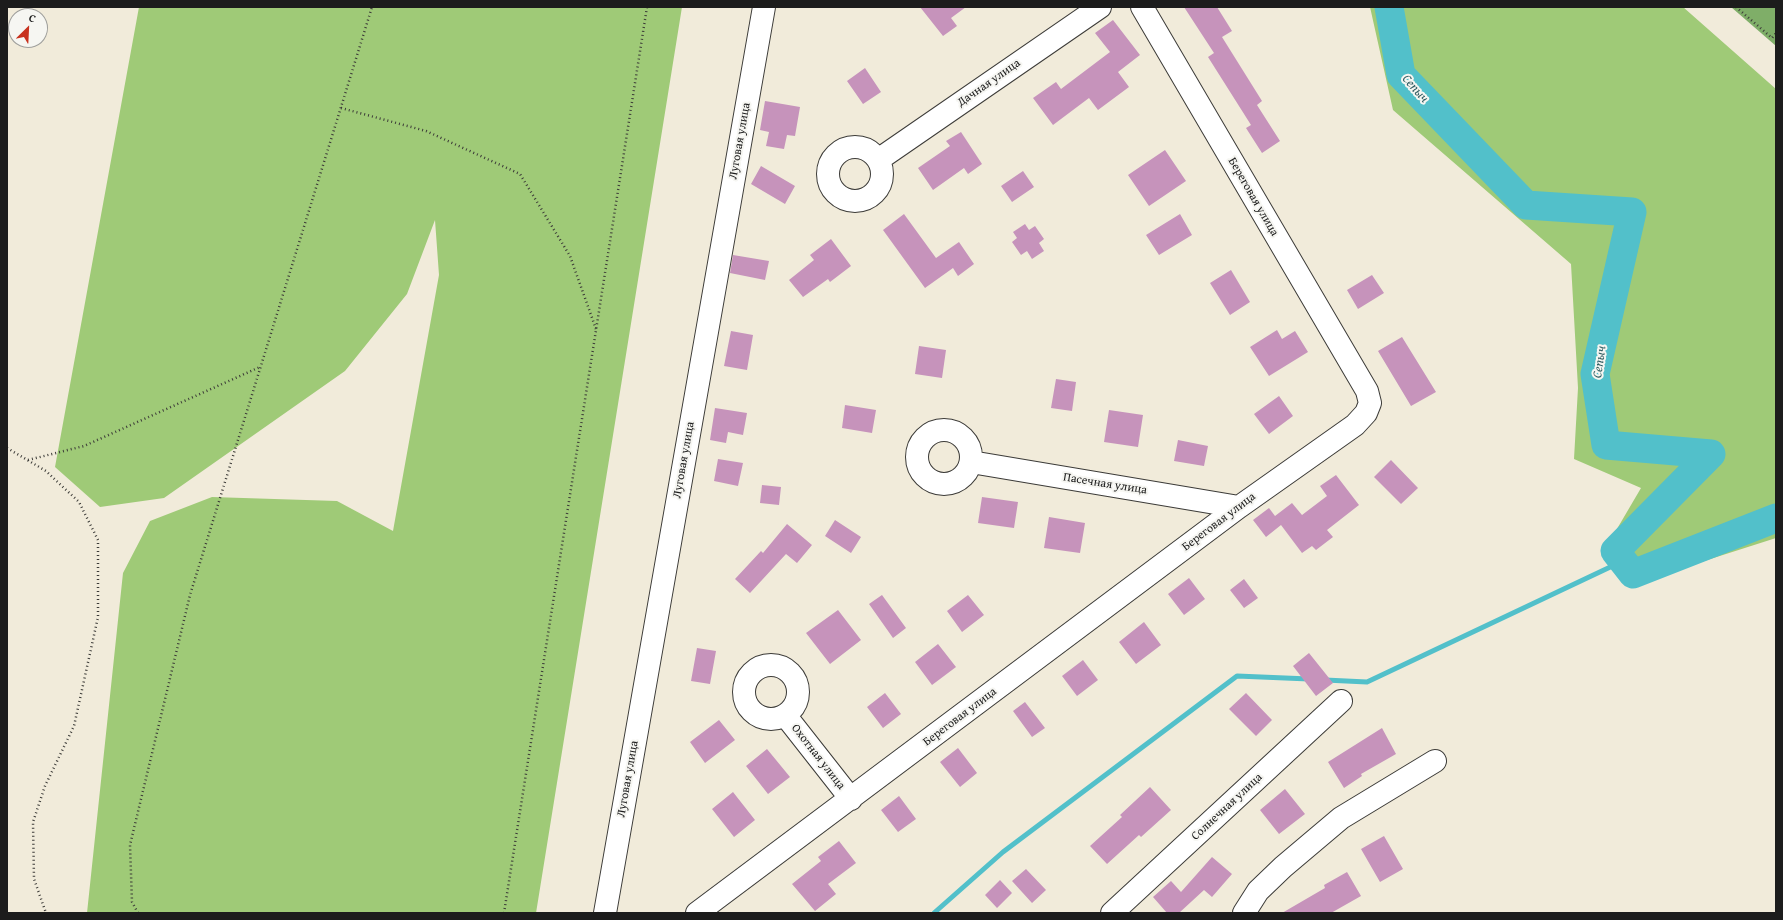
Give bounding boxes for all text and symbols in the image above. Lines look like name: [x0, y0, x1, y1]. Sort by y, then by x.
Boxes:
north arrow: [8, 8, 48, 48]
text: С: [26, 9, 39, 27]
street label: Дачная улица: [955, 56, 1023, 110]
water label: Сепыч: [1398, 72, 1432, 106]
street label: Луговая улица: [726, 102, 754, 180]
street label: Береговая улица: [1225, 155, 1281, 239]
water label: Сепыч: [1590, 345, 1610, 379]
street label: Луговая улица: [670, 421, 698, 499]
street label: Пасечная улица: [1062, 470, 1148, 498]
street label: Береговая улица: [1179, 490, 1259, 554]
street label: Береговая улица: [920, 685, 1000, 749]
street label: Охотная улица: [788, 721, 848, 793]
street label: Луговая улица: [614, 740, 642, 818]
street label: Солнечная улица: [1188, 770, 1266, 844]

